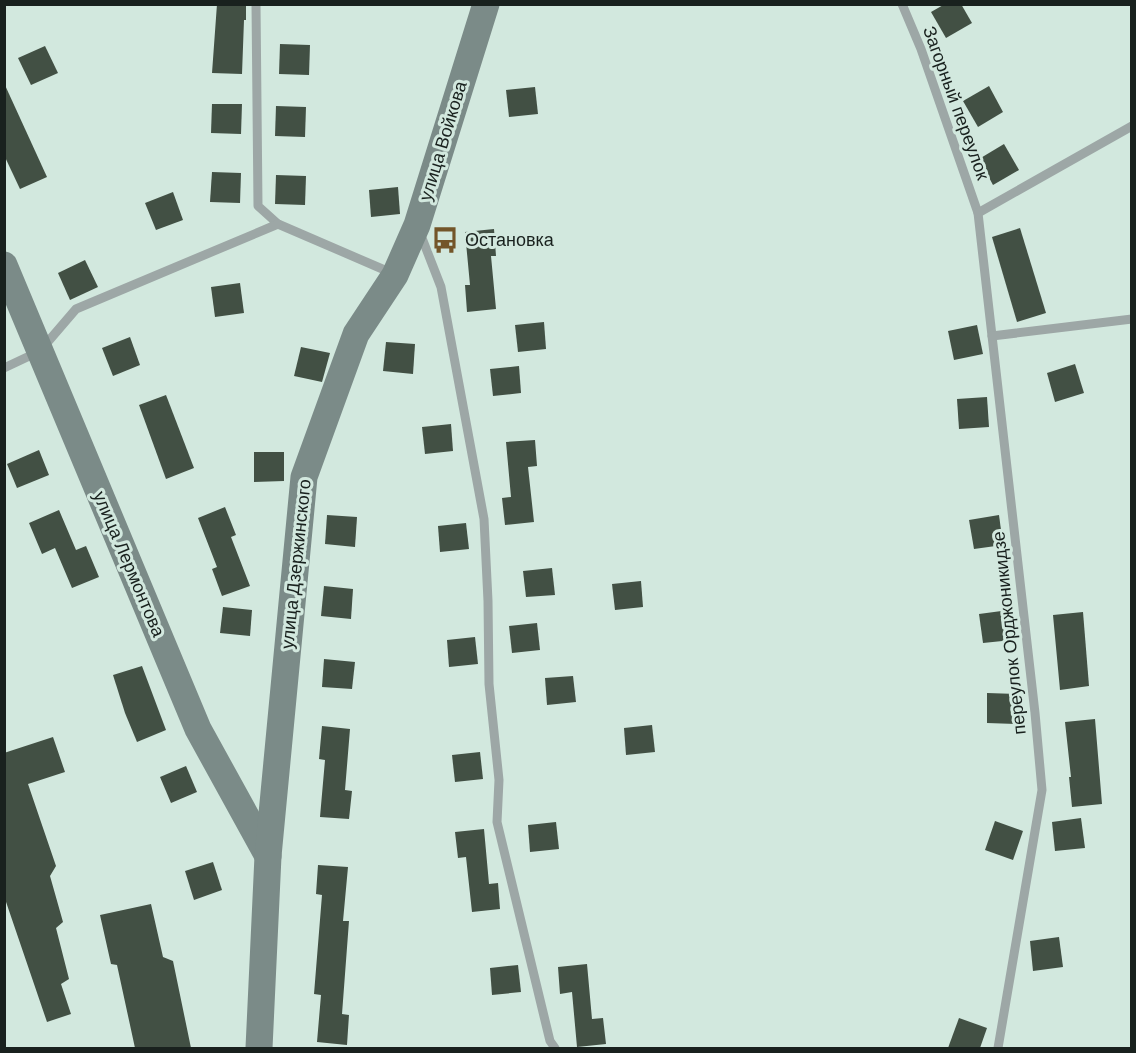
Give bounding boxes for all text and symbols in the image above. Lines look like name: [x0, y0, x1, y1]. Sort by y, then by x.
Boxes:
street label: Загорный переулок: [919, 24, 993, 183]
street label: улица Войкова: [415, 78, 471, 203]
bus stop icon: Остановка: [430, 225, 460, 255]
place label: Остановка: [465, 230, 555, 250]
street label: улица Дзержинского: [277, 478, 315, 650]
street label: улица Лермонтова: [89, 488, 169, 641]
street label: переулок Орджоникидзе: [988, 530, 1030, 736]

